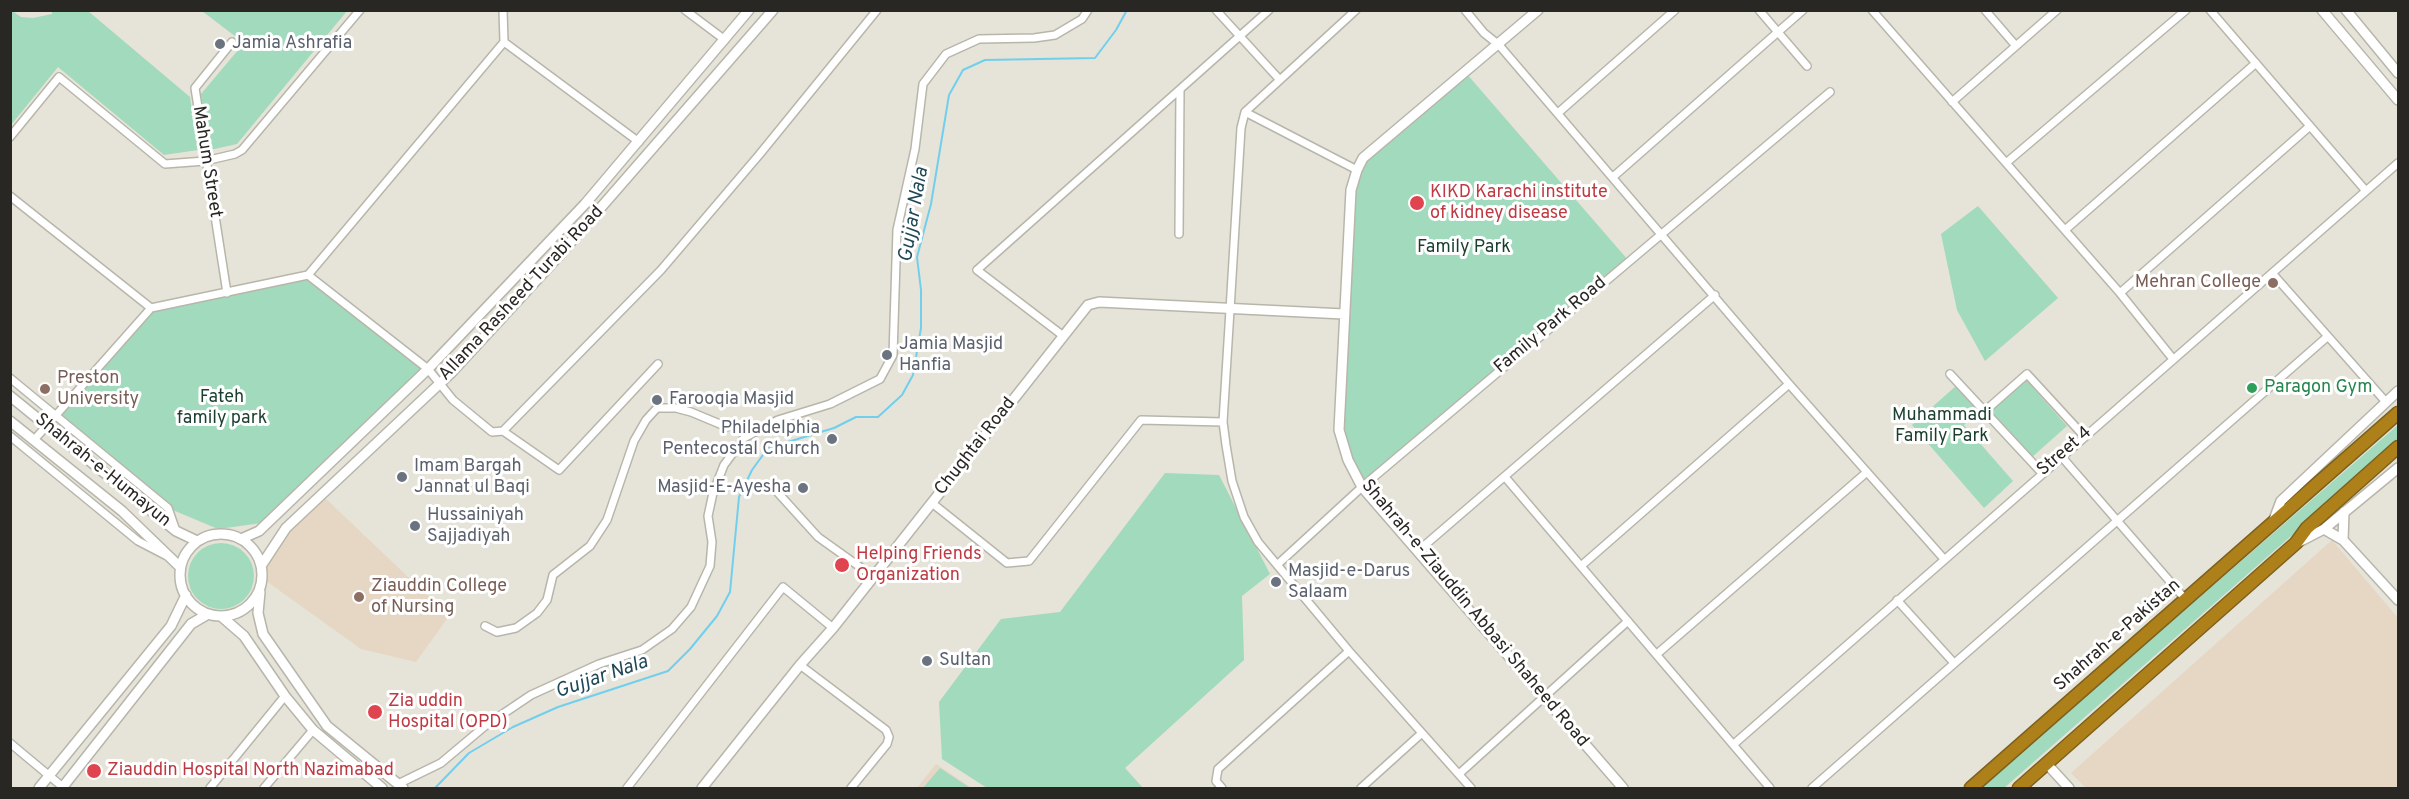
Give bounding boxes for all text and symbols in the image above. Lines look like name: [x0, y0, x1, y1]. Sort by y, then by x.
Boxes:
place label: Jamia Ashrafia: [232, 33, 352, 55]
marker: Jamia Ashrafia: [213, 37, 227, 51]
street label: Mahum Street: [187, 105, 225, 219]
water label: Gujjar Nala: [895, 165, 935, 265]
place label: KIKD Karachi institute of kidney disease: [1430, 182, 1608, 224]
marker: KIKD Karachi institute of kidney disease: [1408, 194, 1426, 212]
street label: Allama Rasheed Turabi Road: [435, 202, 609, 386]
park label: Family Park: [1417, 237, 1511, 259]
place label: Mehran College: [2135, 272, 2261, 294]
street label: Family Park Road: [1491, 273, 1611, 379]
marker: Mehran College: [2266, 276, 2280, 290]
place label: Jamia Masjid Hanfia: [899, 334, 1003, 376]
marker: Jamia Masjid Hanfia: [880, 348, 894, 362]
place label: Preston University: [57, 368, 139, 410]
place label: Paragon Gym: [2264, 377, 2372, 399]
marker: Paragon Gym: [2245, 381, 2259, 395]
marker: Preston University: [38, 382, 52, 396]
park label: Fateh family park: [177, 387, 267, 430]
place label: Farooqia Masjid: [669, 389, 794, 411]
marker: Farooqia Masjid: [650, 393, 664, 407]
street label: Chughtai Road: [931, 394, 1021, 500]
park label: Muhammadi Family Park: [1892, 405, 1992, 448]
street label: Shahrah-e-Humayun: [30, 409, 174, 533]
place label: Philadelphia Pentecostal Church: [662, 418, 820, 460]
street label: Street 4: [2033, 423, 2097, 481]
marker: Philadelphia Pentecostal Church: [825, 432, 839, 446]
place label: Imam Bargah Jannat ul Baqi: [414, 456, 530, 498]
marker: Imam Bargah Jannat ul Baqi: [395, 470, 409, 484]
street label: Shahrah-e-Ziauddin Abbasi Shaheed Road: [1356, 476, 1592, 752]
place label: Masjid-E-Ayesha: [657, 477, 791, 499]
marker: Masjid-E-Ayesha: [796, 481, 810, 495]
place label: Hussainiyah Sajjadiyah: [427, 505, 524, 548]
marker: Hussainiyah Sajjadiyah: [408, 519, 422, 533]
place label: Helping Friends Organization: [856, 544, 982, 586]
marker: Helping Friends Organization: [833, 556, 851, 574]
place label: Masjid-e-Darus Salaam: [1288, 561, 1410, 604]
marker: Masjid-e-Darus Salaam: [1269, 575, 1283, 589]
street label: Shahrah-e-Pakistan: [2050, 575, 2186, 697]
place label: Ziauddin College of Nursing: [371, 576, 507, 618]
marker: Ziauddin College of Nursing: [352, 590, 366, 604]
place label: Sultan: [939, 650, 991, 672]
water label: Gujjar Nala: [553, 651, 651, 705]
marker: Sultan: [920, 654, 934, 668]
place label: Zia uddin Hospital (OPD): [388, 691, 508, 734]
marker: Zia uddin Hospital (OPD): [366, 703, 384, 721]
place label: Ziauddin Hospital North Nazimabad: [107, 760, 394, 782]
marker: Ziauddin Hospital North Nazimabad: [85, 762, 103, 780]

